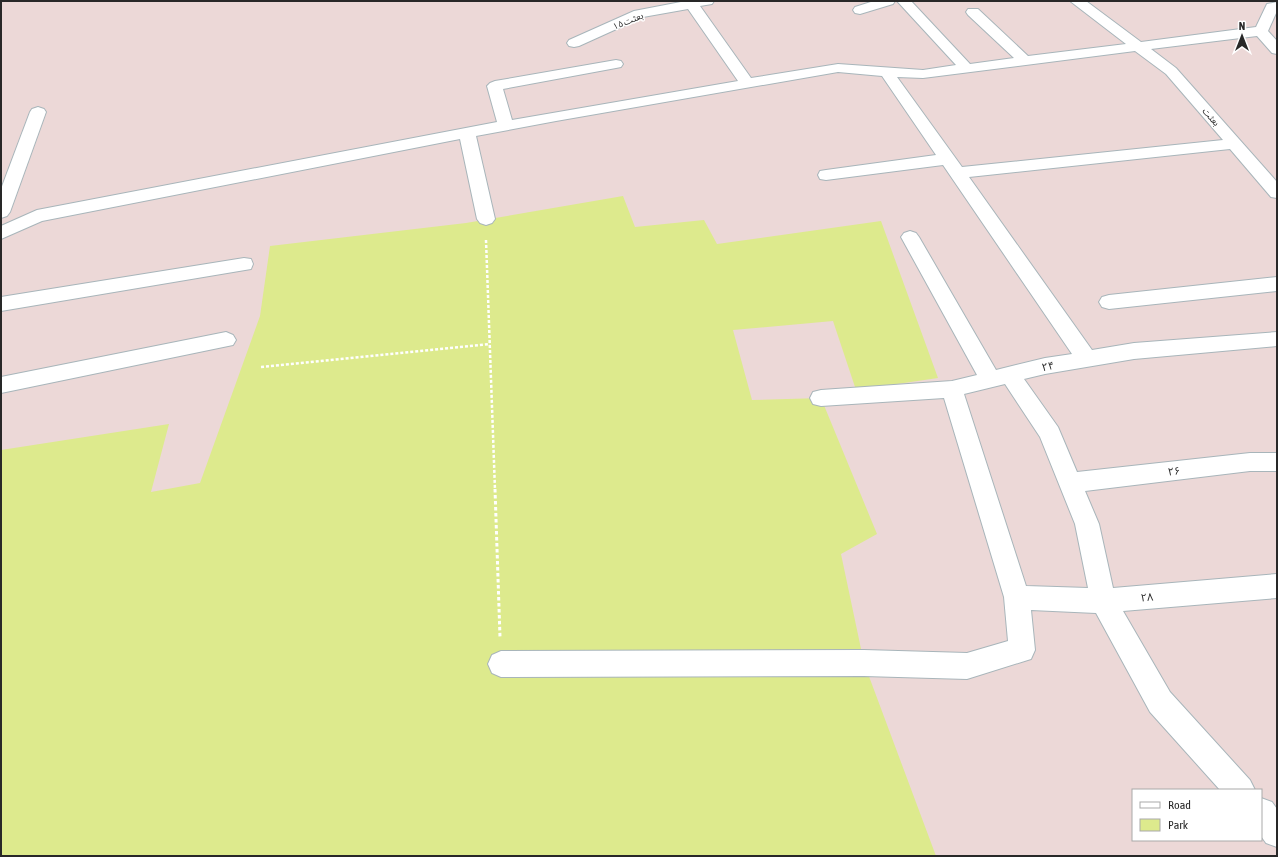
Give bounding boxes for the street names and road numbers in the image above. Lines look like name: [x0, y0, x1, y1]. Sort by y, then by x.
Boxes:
street label: بعثت ۱۵: [611, 10, 645, 32]
street label: بعثت: [1201, 106, 1221, 128]
street label: ۲۴: [1041, 359, 1055, 373]
street label: ۲۶: [1167, 464, 1181, 478]
street label: ۲۸: [1140, 590, 1154, 604]

